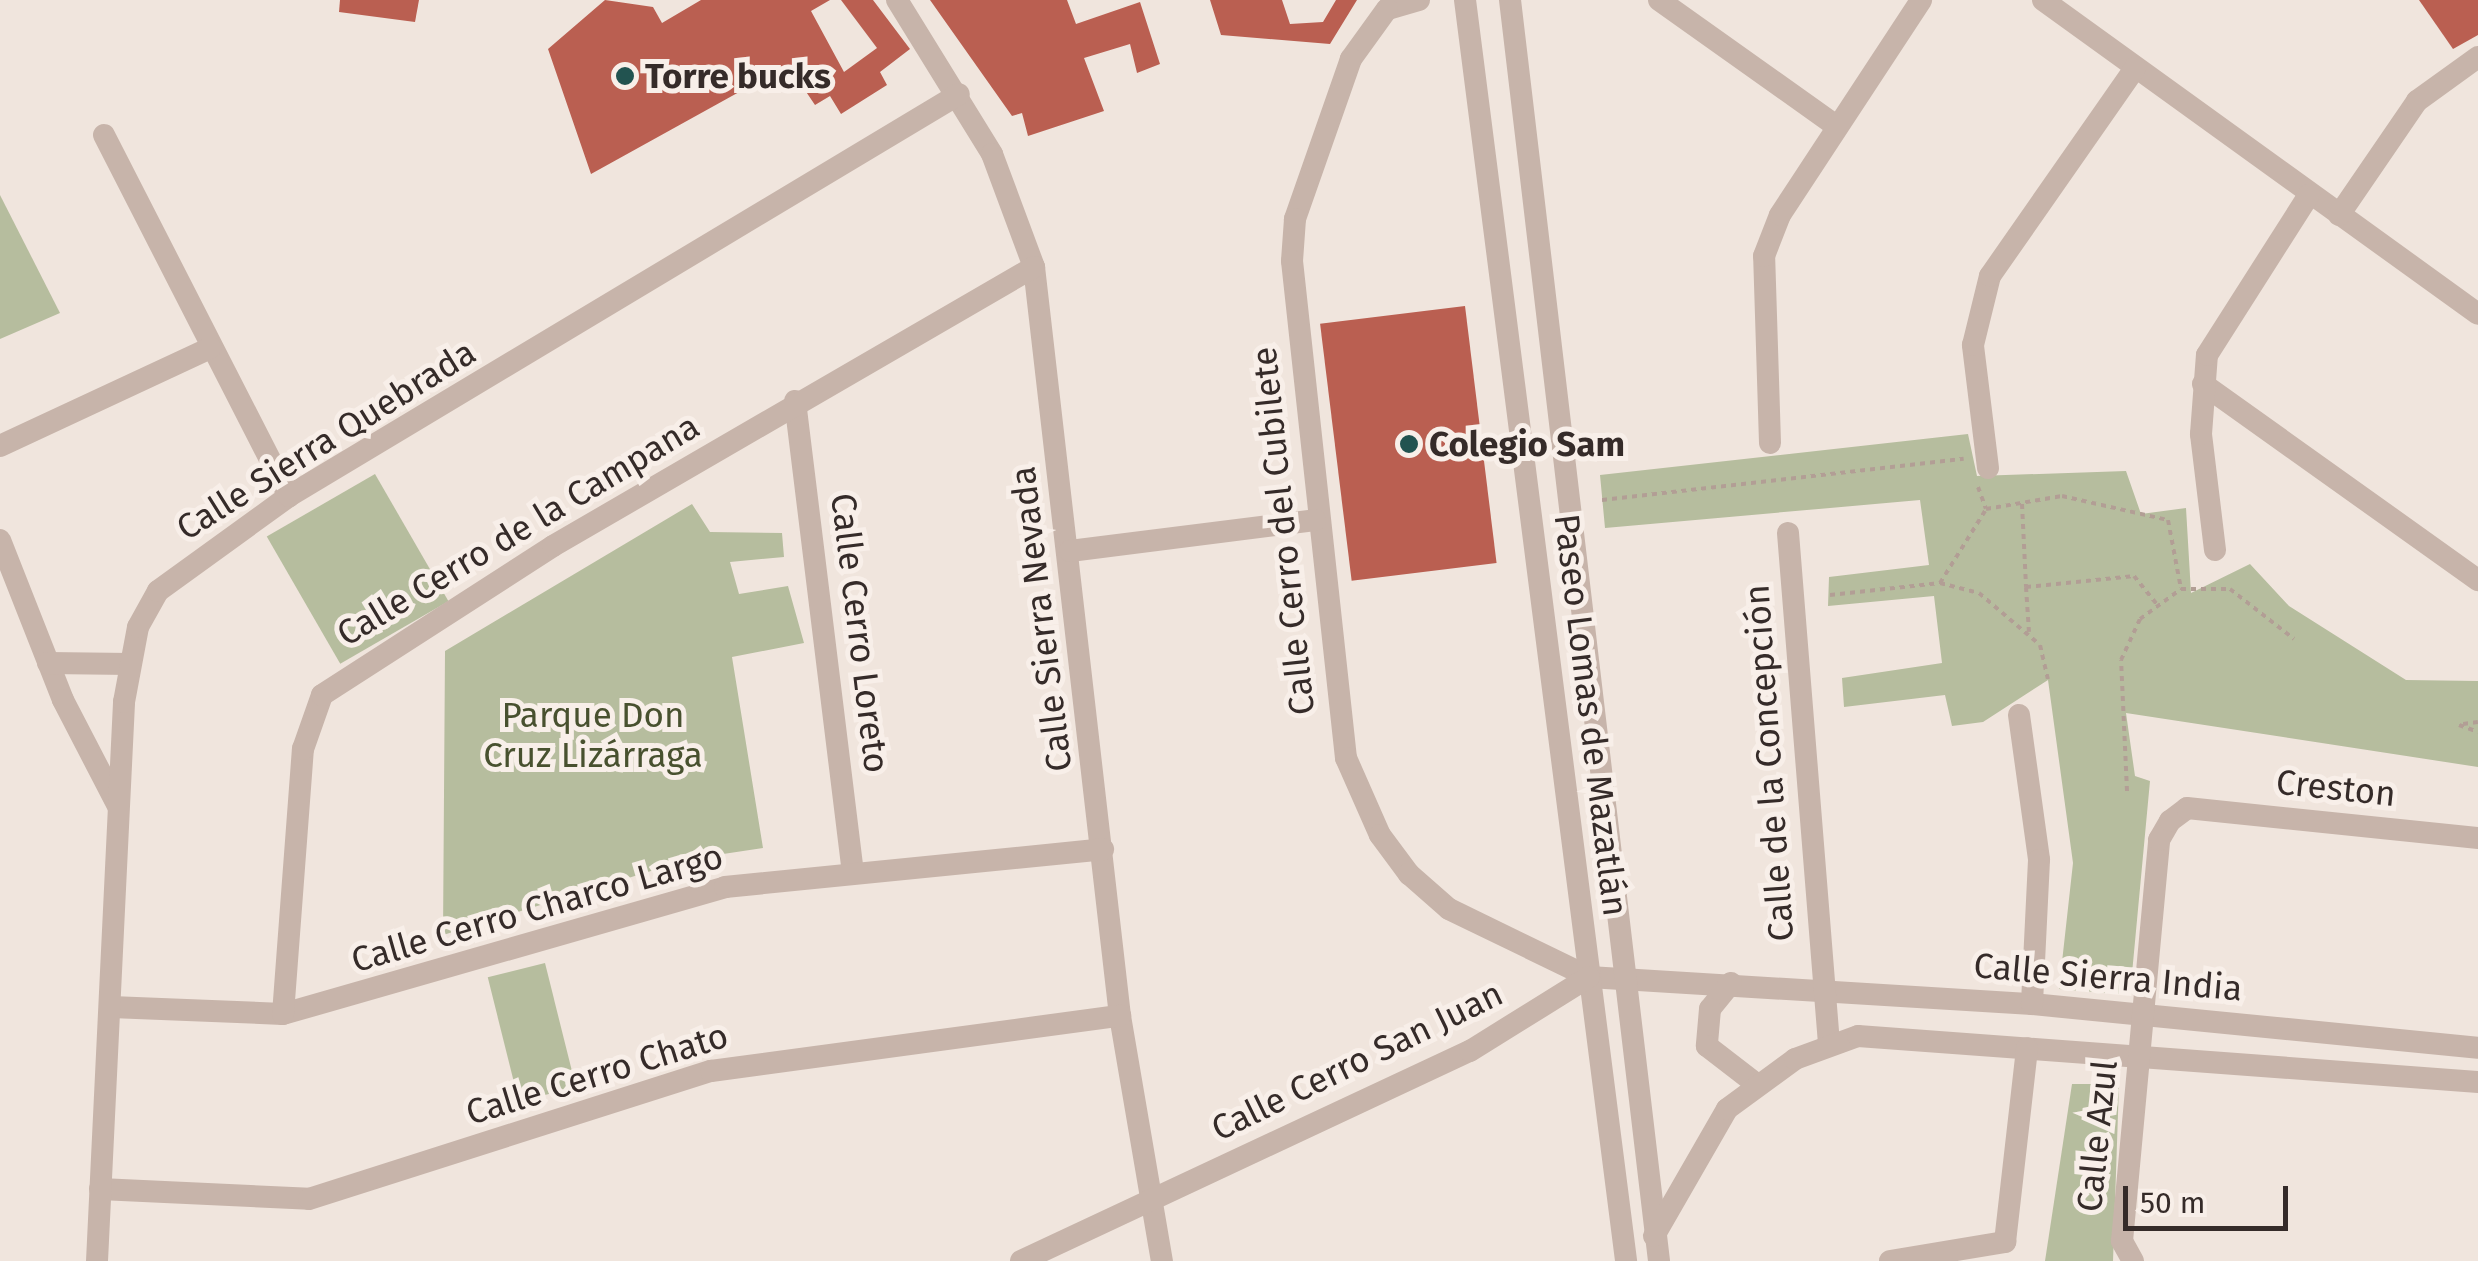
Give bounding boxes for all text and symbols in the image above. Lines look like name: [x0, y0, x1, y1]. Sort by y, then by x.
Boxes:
place label: Torre bucks: [645, 55, 831, 97]
marker: Torre bucks: [614, 65, 636, 87]
street label: Calle Sierra Quebrada: [169, 331, 483, 549]
street label: Calle Cerro del Cubilete: [1243, 345, 1323, 717]
street label: Calle Cerro de la Campana: [329, 405, 707, 655]
place label: Colegio Sam: [1429, 423, 1625, 465]
marker: Colegio Sam: [1398, 433, 1420, 455]
street label: Calle Sierra Nevada: [1001, 464, 1081, 774]
street label: Calle Cerro Loreto: [822, 491, 898, 775]
street label: Paseo Lomas de Mazatlán: [1545, 512, 1637, 918]
street label: Calle de la Concepción: [1736, 583, 1802, 943]
park label: Parque Don Cruz Lizárraga: [483, 694, 703, 776]
street label: Creston: [2274, 761, 2398, 815]
street label: Calle Cerro Charco Largo: [346, 835, 728, 981]
street label: Calle Sierra India: [1972, 944, 2244, 1010]
street label: Calle Cerro San Juan: [1205, 972, 1509, 1150]
street label: Calle Cerro Chato: [461, 1014, 733, 1134]
street label: Calle Azul: [2068, 1058, 2126, 1214]
scale bar: [2128, 1166, 2293, 1228]
text: 50 m: [2140, 1185, 2205, 1221]

